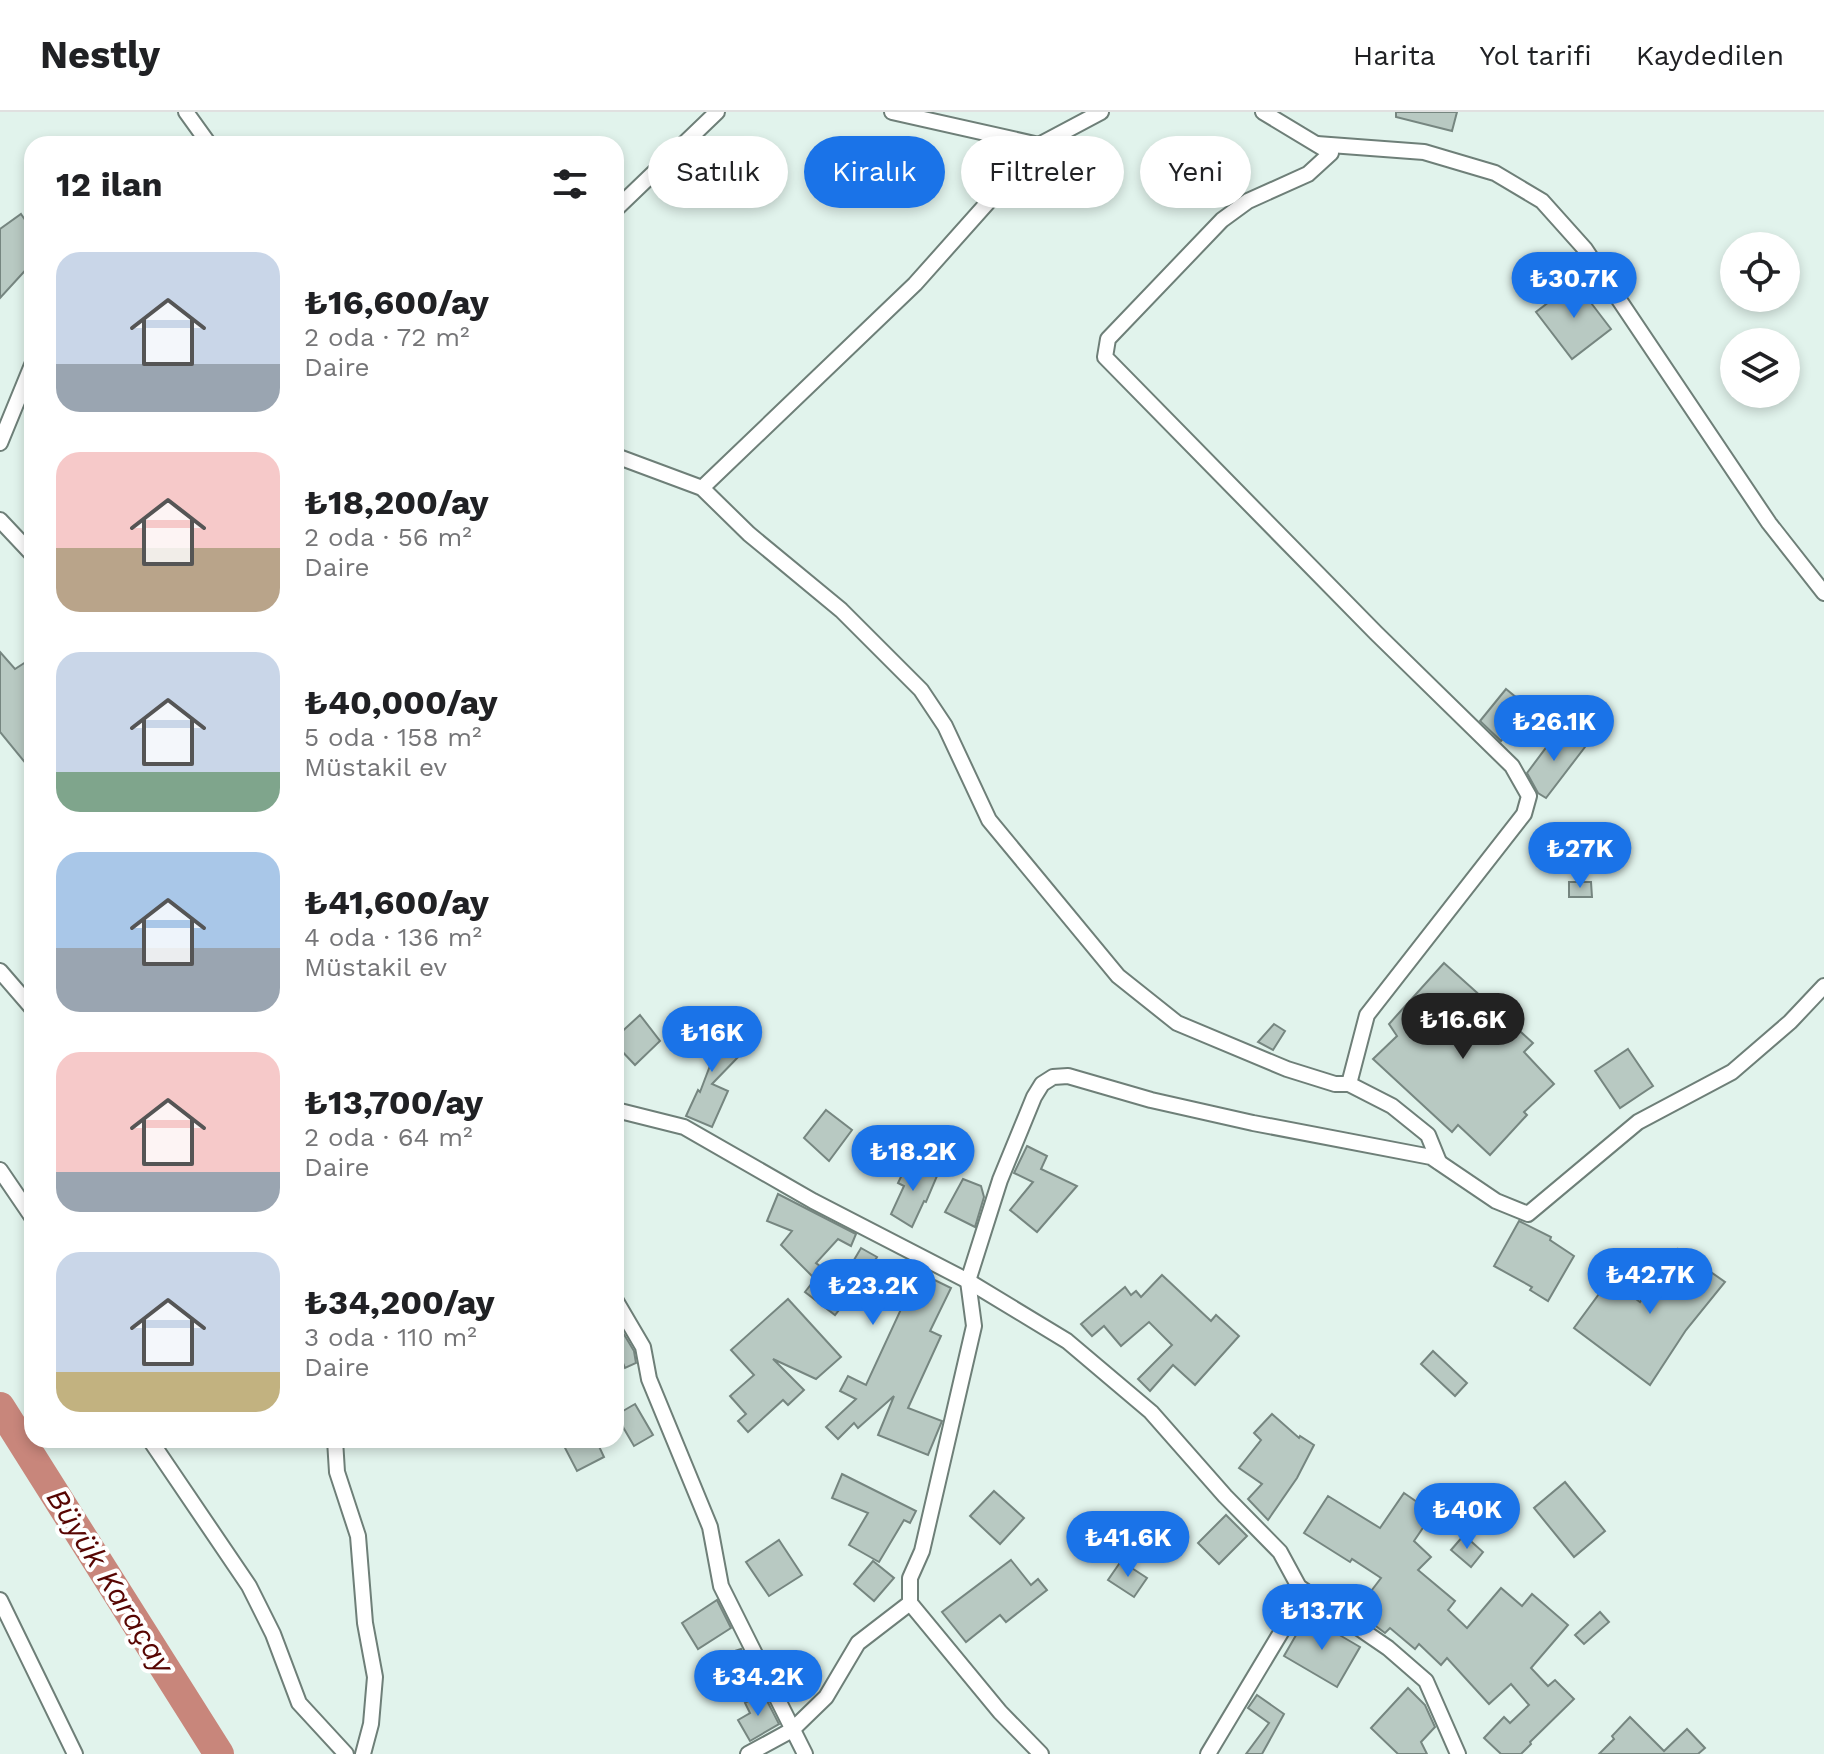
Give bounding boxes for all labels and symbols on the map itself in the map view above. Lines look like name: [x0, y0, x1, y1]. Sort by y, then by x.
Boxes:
pin: ₺30.7K: [1509, 252, 1639, 320]
pin: ₺26.1K: [1489, 695, 1619, 763]
pin: ₺27K: [1533, 822, 1627, 890]
pin: ₺16.6K: [1398, 993, 1528, 1061]
pin: ₺16K: [665, 1006, 759, 1074]
pin: ₺18.2K: [848, 1125, 978, 1193]
pin: ₺42.7K: [1585, 1248, 1715, 1316]
pin: ₺23.2K: [808, 1259, 938, 1327]
water label: Büyük Karaçay: [39, 1482, 182, 1681]
pin: ₺40K: [1420, 1483, 1514, 1551]
pin: ₺41.6K: [1063, 1511, 1193, 1579]
pin: ₺13.7K: [1257, 1584, 1387, 1652]
pin: ₺34.2K: [693, 1650, 823, 1718]

